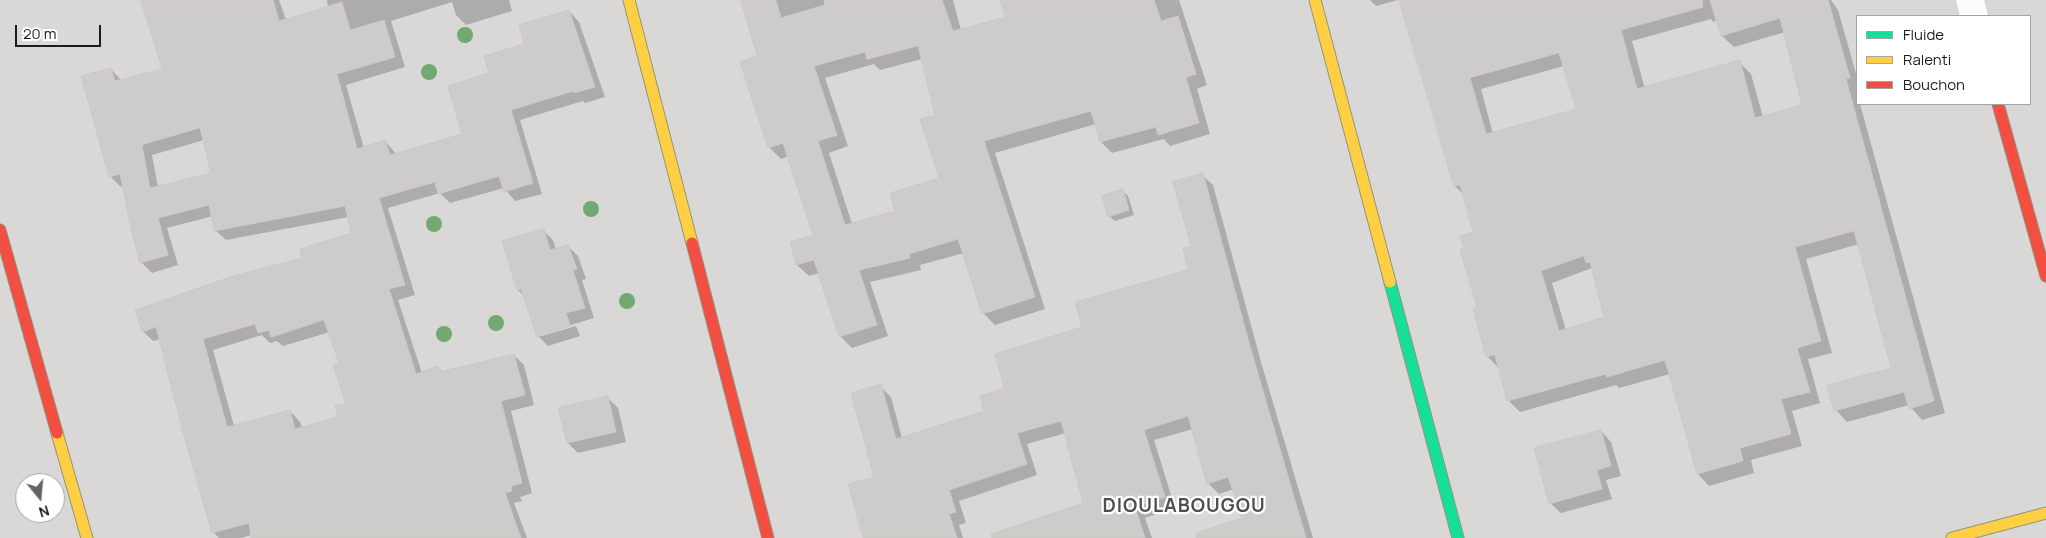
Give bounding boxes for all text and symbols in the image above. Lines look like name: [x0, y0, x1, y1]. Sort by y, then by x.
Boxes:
scale bar: [18, 15, 104, 47]
legend: [1856, 15, 2031, 105]
text: 20 m: [23, 23, 56, 44]
text: Fluide: [1903, 24, 1944, 45]
text: Ralenti: [1903, 49, 1951, 70]
text: Bouchon: [1903, 74, 1965, 95]
north arrow: [15, 473, 65, 523]
district label: DIOULABOUGOU: [1101, 496, 1267, 518]
text: N: [37, 501, 52, 522]

